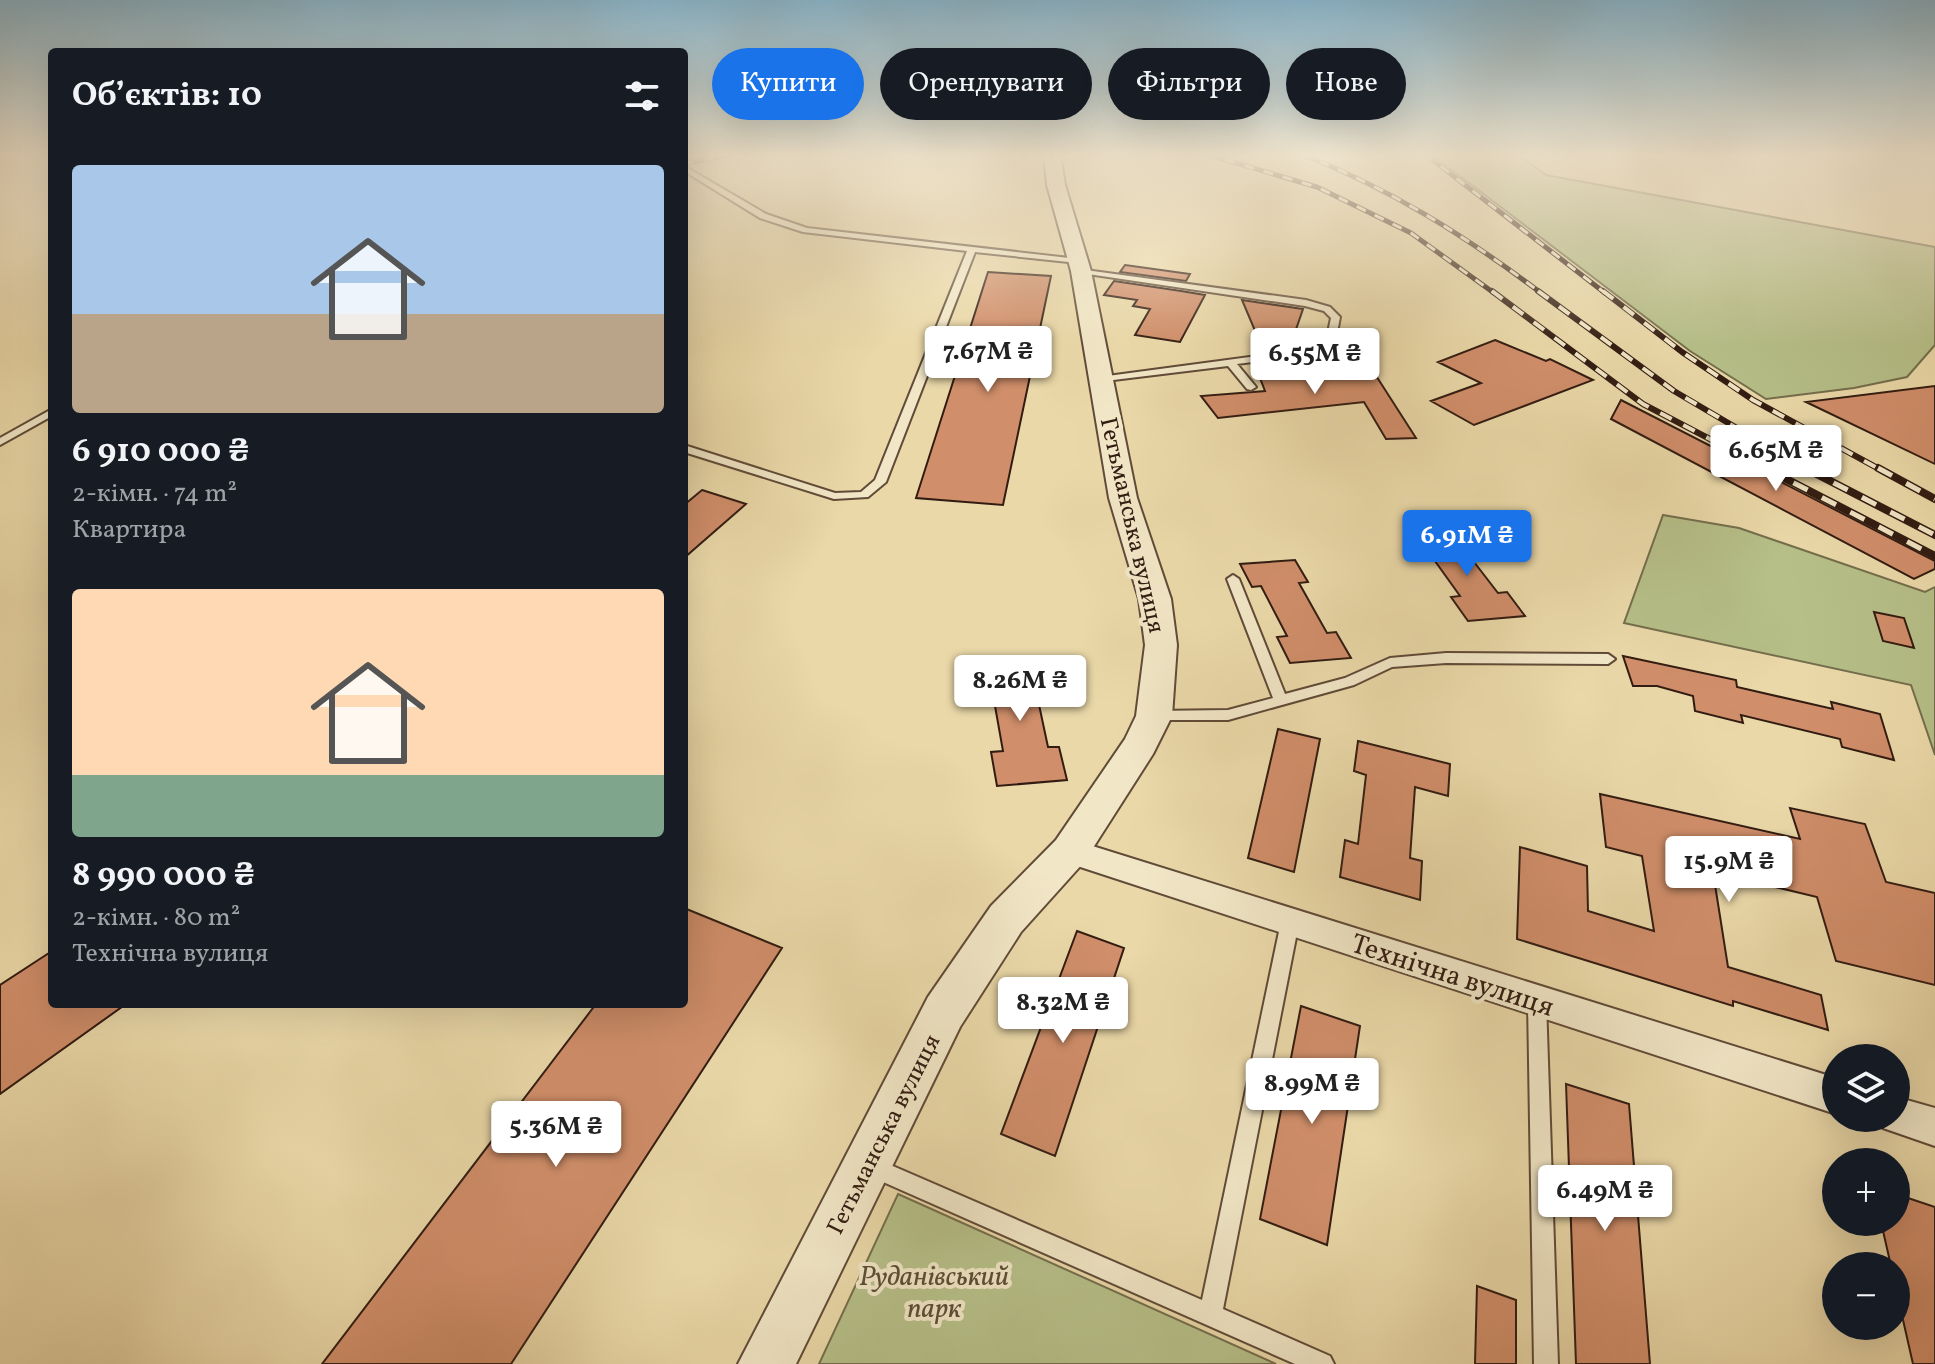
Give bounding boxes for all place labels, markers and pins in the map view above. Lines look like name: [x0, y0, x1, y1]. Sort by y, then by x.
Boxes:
pin: 7.67M ₴: [914, 326, 1062, 394]
pin: 6.55M ₴: [1241, 328, 1389, 396]
pin: 6.65M ₴: [1702, 425, 1850, 493]
pin: 6.91M ₴: [1393, 510, 1541, 578]
pin: 8.26M ₴: [946, 655, 1094, 723]
pin: 15.9M ₴: [1655, 836, 1803, 904]
pin: 8.32M ₴: [989, 977, 1137, 1045]
pin: 8.99M ₴: [1238, 1058, 1386, 1126]
pin: 5.36M ₴: [482, 1101, 630, 1169]
pin: 6.49M ₴: [1531, 1165, 1679, 1233]

